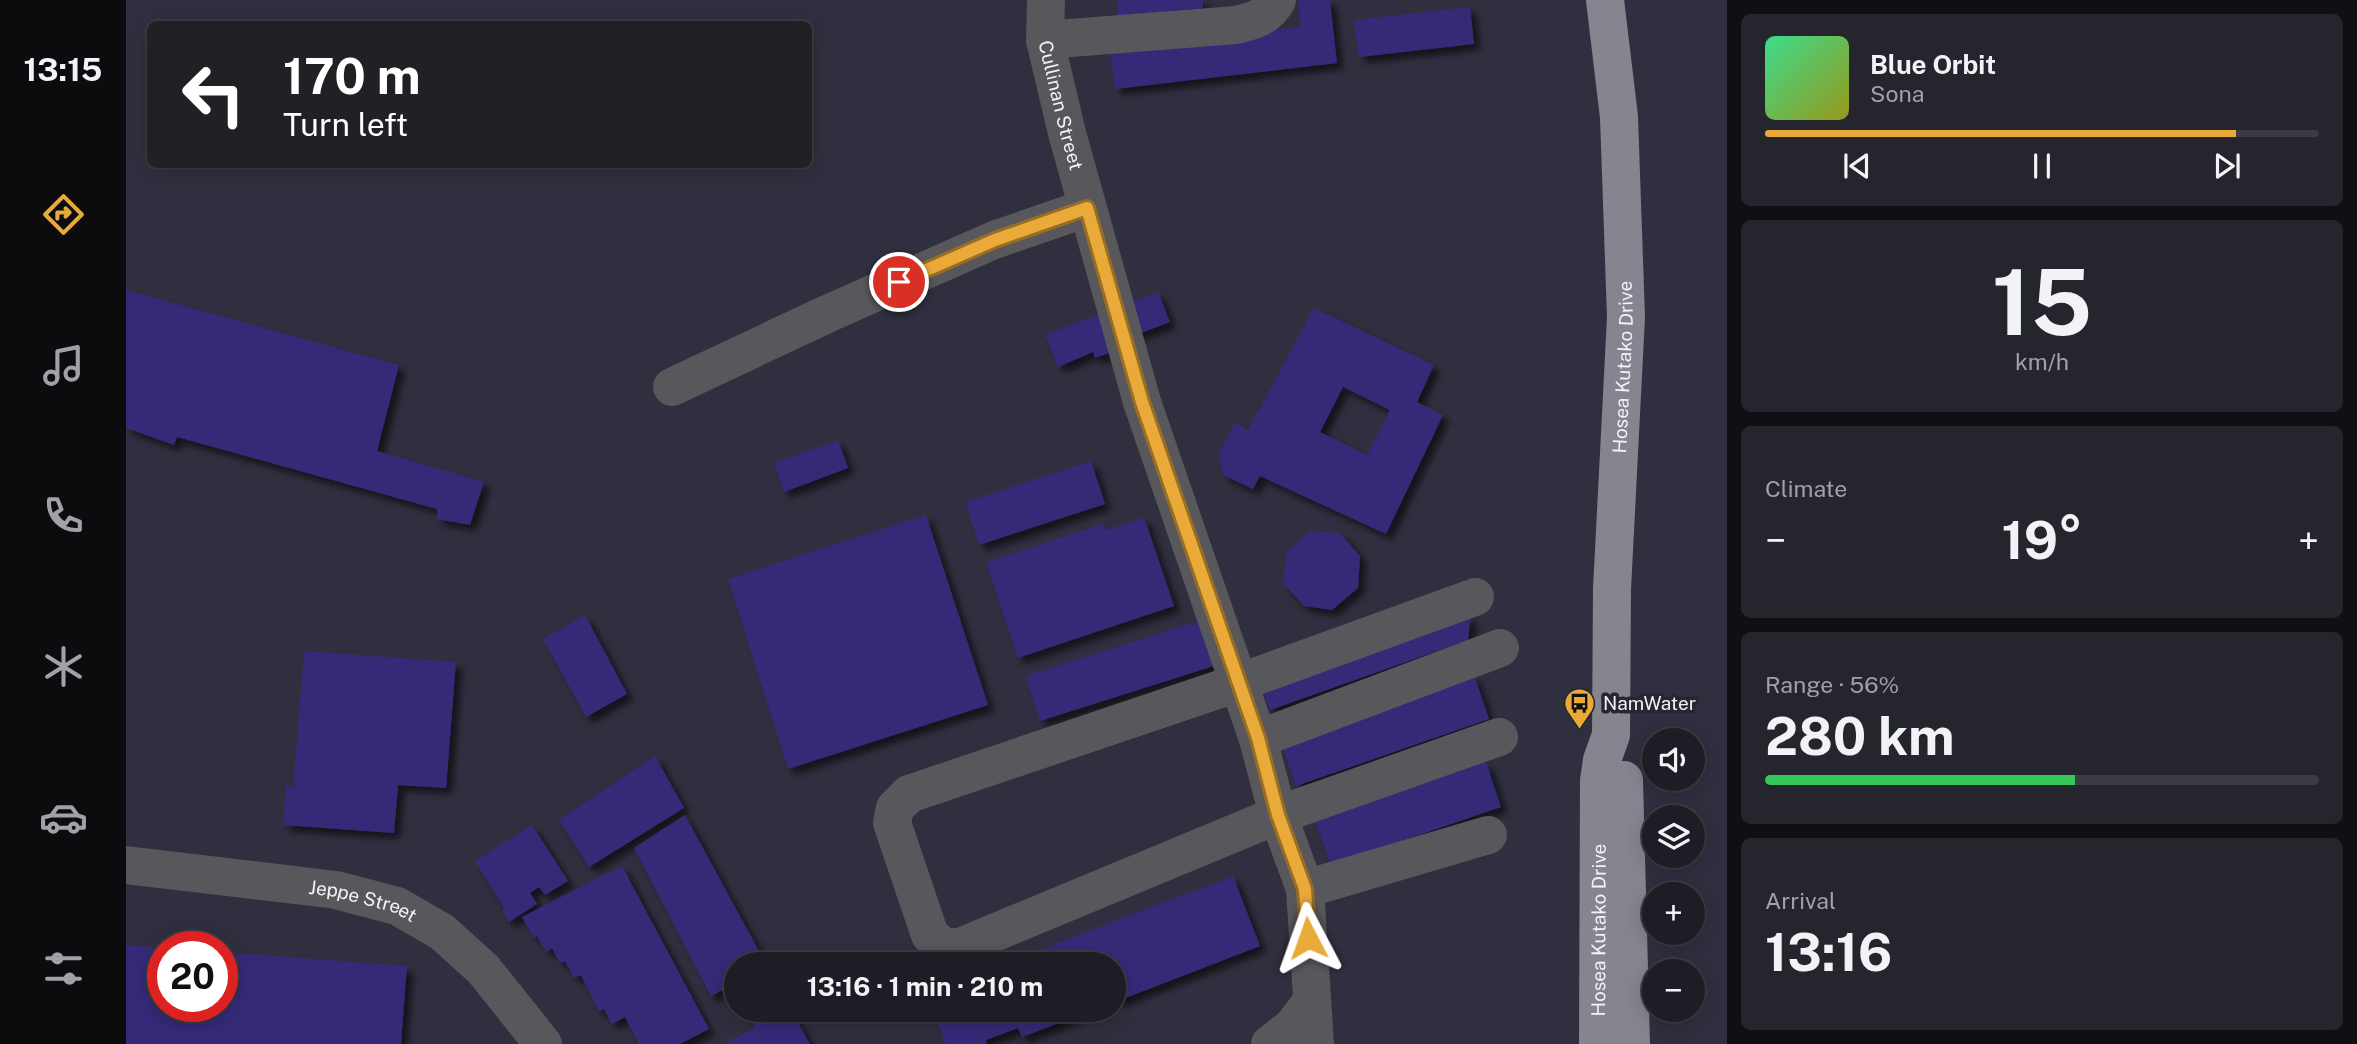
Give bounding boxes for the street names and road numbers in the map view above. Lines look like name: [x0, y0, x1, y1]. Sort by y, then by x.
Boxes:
street label: Cullinan Street: [1034, 38, 1088, 172]
street label: Hosea Kutako Drive: [1608, 280, 1637, 454]
street label: Hosea Kutako Drive: [1587, 844, 1610, 1016]
street label: Jeppe Street: [308, 876, 421, 926]

